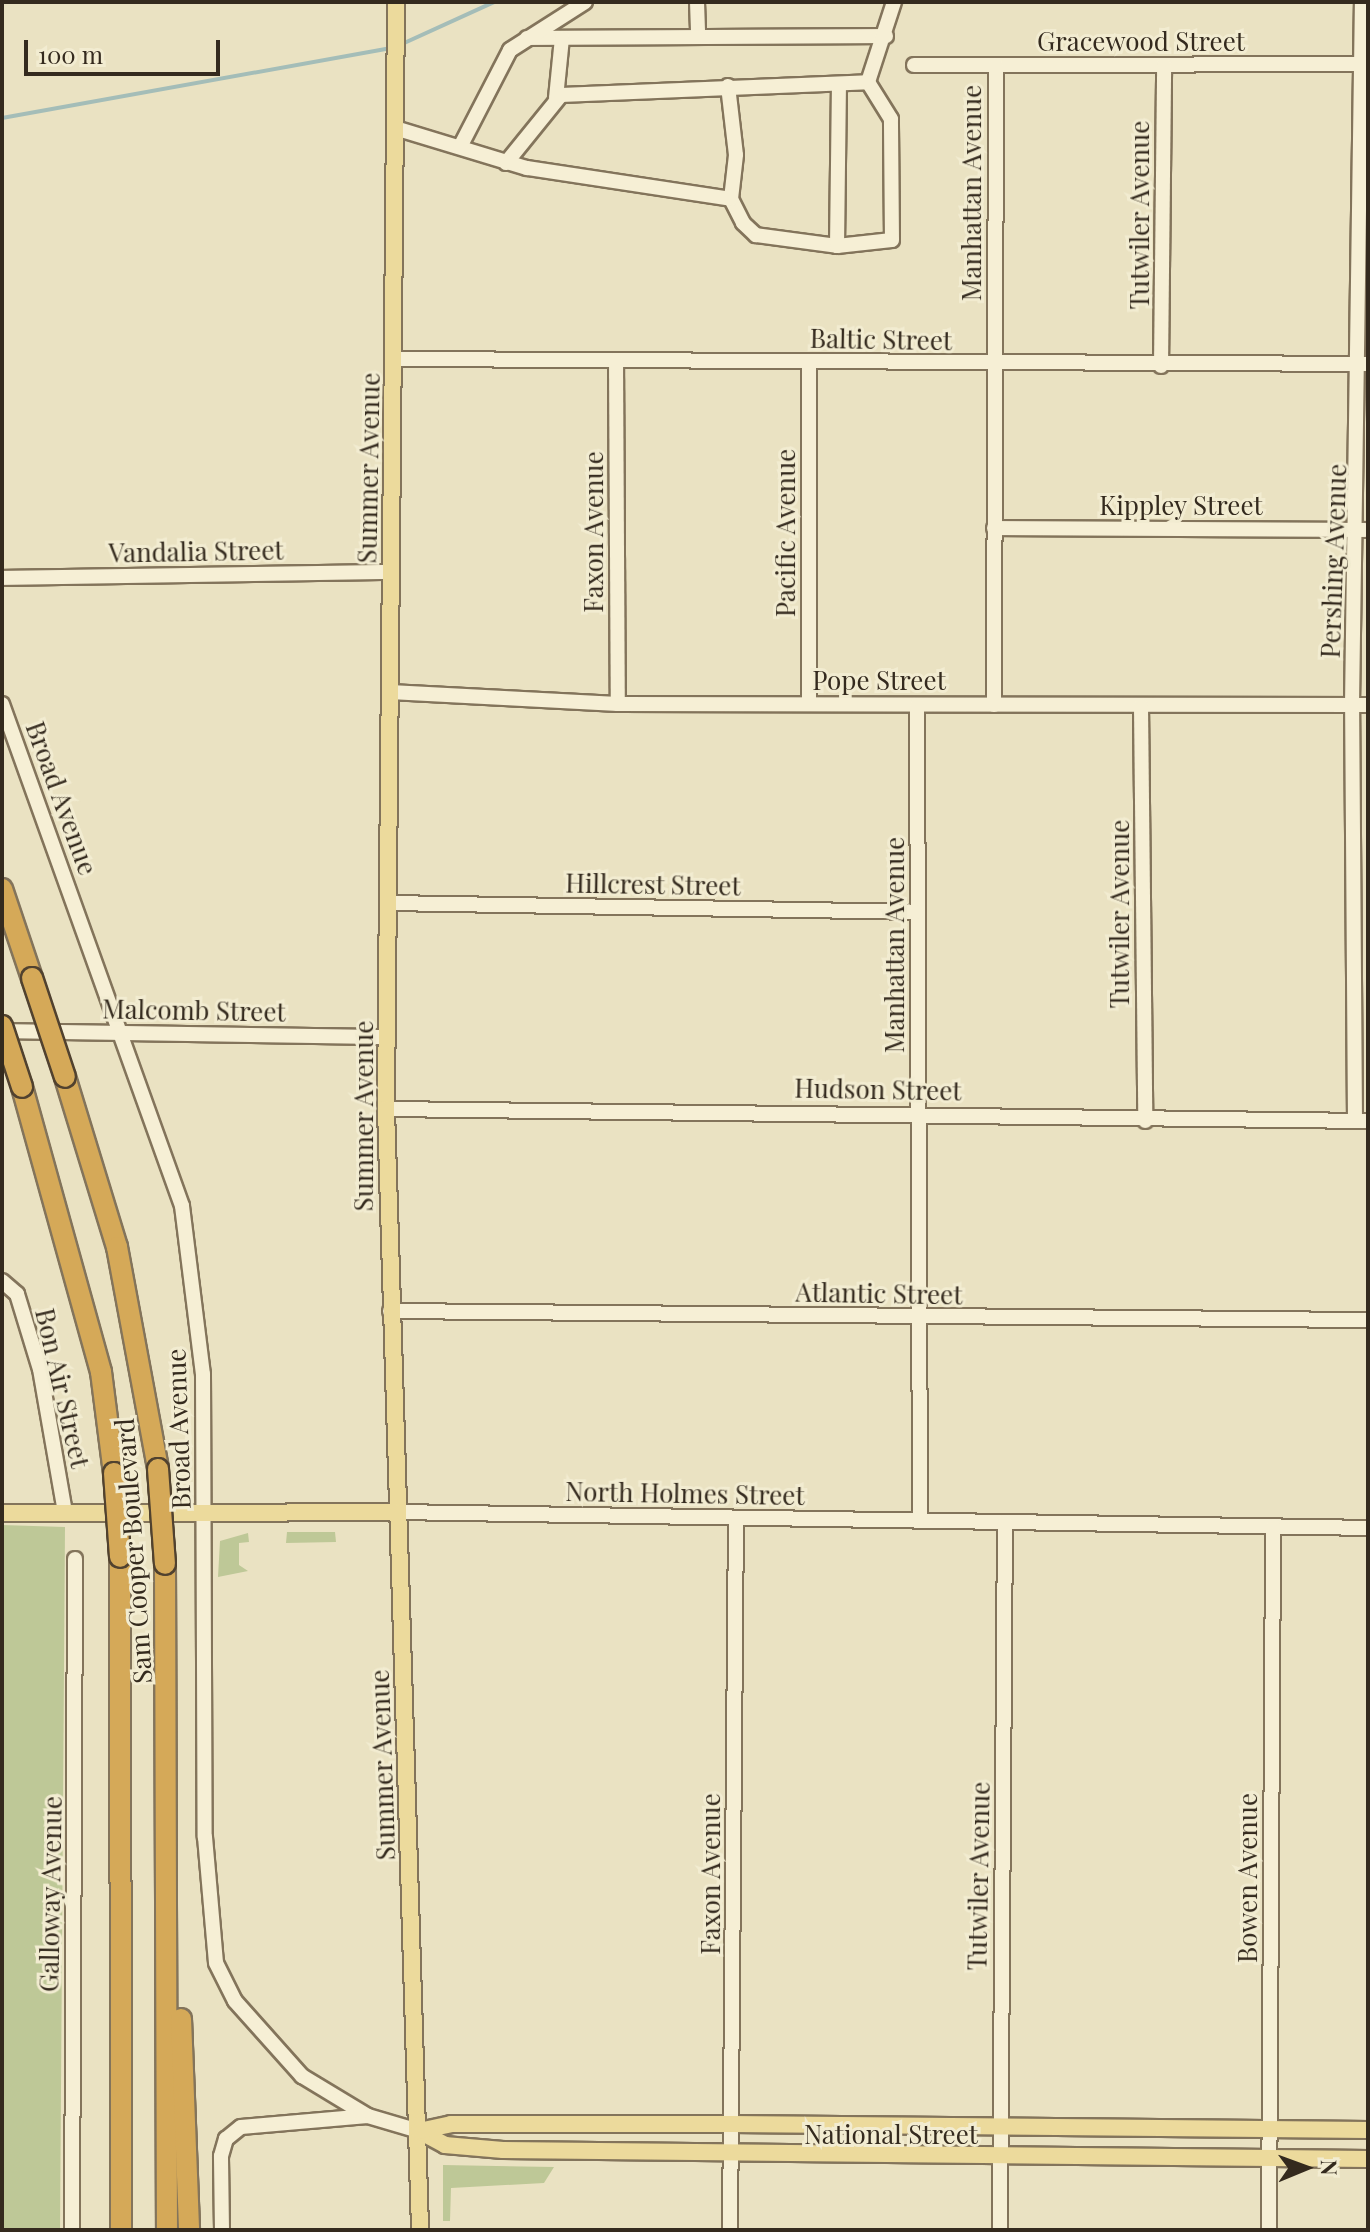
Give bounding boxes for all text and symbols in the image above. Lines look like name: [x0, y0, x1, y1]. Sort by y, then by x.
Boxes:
scale bar: [28, 24, 224, 74]
street label: Gracewood Street: [1037, 25, 1245, 57]
text: 100 m: [38, 38, 103, 70]
street label: Manhattan Avenue: [955, 84, 987, 302]
street label: Tutwiler Avenue: [1123, 120, 1155, 310]
street label: Baltic Street: [810, 322, 952, 356]
street label: Summer Avenue: [351, 372, 385, 564]
street label: Pacific Avenue: [769, 448, 801, 618]
street label: Faxon Avenue: [577, 451, 609, 613]
street label: Pershing Avenue: [1314, 463, 1352, 659]
street label: Kippley Street: [1099, 489, 1263, 521]
street label: Vandalia Street: [108, 534, 284, 568]
street label: Pope Street: [812, 664, 946, 696]
street label: Broad Avenue: [20, 717, 104, 879]
street label: Tutwiler Avenue: [1103, 819, 1135, 1009]
street label: Manhattan Avenue: [878, 836, 910, 1054]
street label: Hillcrest Street: [565, 867, 741, 901]
street label: Malcomb Street: [102, 993, 286, 1027]
street label: Summer Avenue: [347, 1020, 379, 1212]
street label: Hudson Street: [794, 1072, 962, 1106]
street label: Atlantic Street: [795, 1276, 963, 1310]
street label: Bon Air Street: [29, 1304, 97, 1472]
street label: Broad Avenue: [160, 1348, 196, 1510]
street label: Sam Cooper Boulevard: [108, 1417, 158, 1685]
street label: North Holmes Street: [565, 1475, 805, 1511]
street label: Summer Avenue: [363, 1668, 401, 1862]
street label: Tutwiler Avenue: [961, 1781, 995, 1971]
street label: Bowen Avenue: [1231, 1792, 1263, 1964]
street label: Faxon Avenue: [694, 1793, 726, 1955]
street label: Galloway Avenue: [33, 1795, 67, 1993]
street label: National Street: [804, 2118, 978, 2150]
north arrow: [1266, 2128, 1346, 2208]
text: N: [1315, 2159, 1345, 2176]

